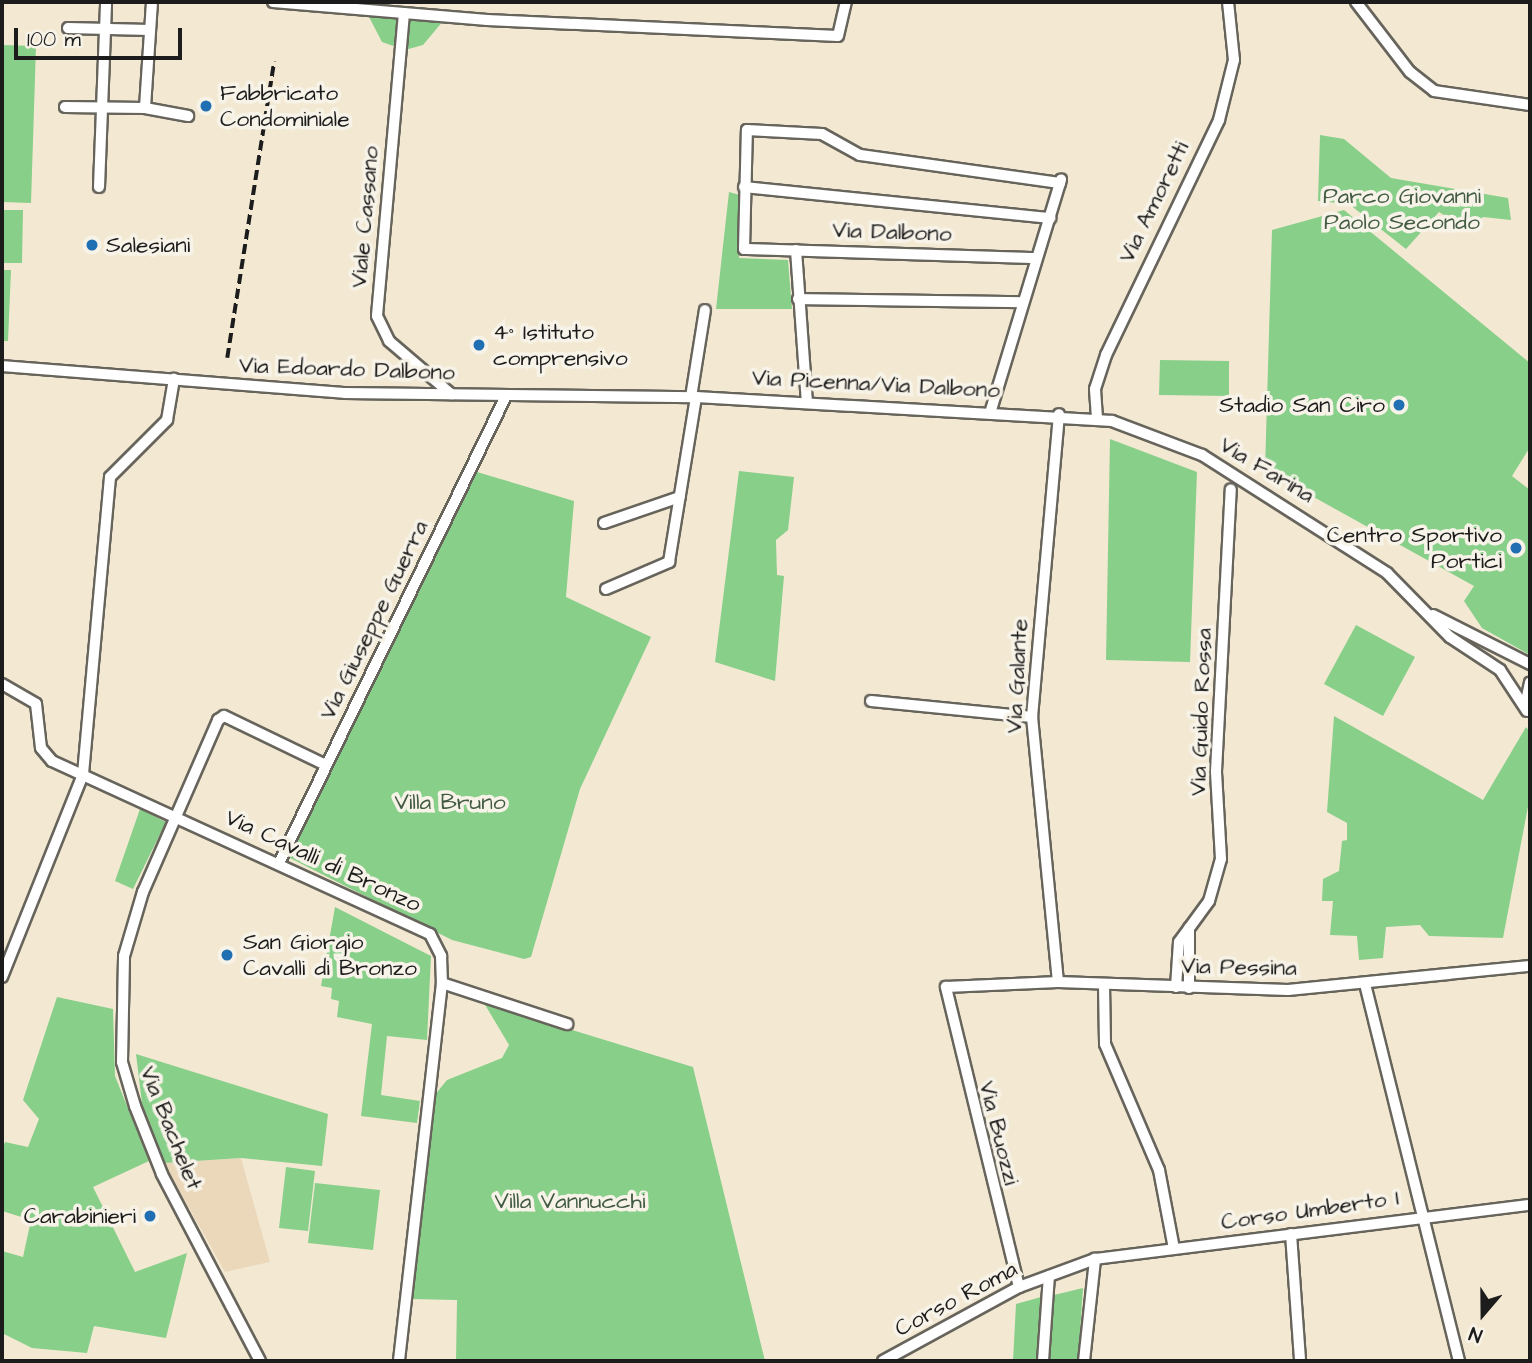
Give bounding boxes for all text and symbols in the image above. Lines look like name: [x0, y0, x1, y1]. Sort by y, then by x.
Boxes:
scale bar: [18, 14, 186, 58]
text: 100 m: [27, 25, 81, 54]
place label: Fabbricato Condominiale: [220, 79, 350, 133]
marker: Fabbricato Condominiale: [198, 98, 214, 114]
street label: Via Amoretti: [1113, 137, 1195, 267]
street label: Viale Cassano: [345, 145, 385, 289]
park label: Parco Giovanni Paolo Secondo: [1323, 182, 1481, 236]
street label: Via Dalbono: [832, 216, 952, 248]
place label: Salesiani: [106, 231, 190, 259]
marker: Salesiani: [84, 237, 100, 253]
place label: 4° Istituto comprensivo: [493, 318, 628, 372]
marker: 4° Istituto comprensivo: [471, 337, 487, 353]
street label: Via Edoardo Dalbono: [239, 351, 455, 387]
street label: Via Picenna/Via Dalbono: [751, 364, 1001, 404]
place label: Stadio San Ciro: [1219, 391, 1385, 419]
marker: Stadio San Ciro: [1391, 397, 1407, 413]
street label: Via Farina: [1215, 431, 1319, 509]
street label: Via Giuseppe Guerra: [314, 516, 434, 724]
place label: Centro Sportivo Portici: [1327, 521, 1502, 575]
marker: Centro Sportivo Portici: [1508, 540, 1524, 556]
street label: Via Galante: [1000, 618, 1034, 734]
street label: Via Guido Rossa: [1184, 628, 1218, 796]
park label: Villa Bruno: [394, 788, 506, 816]
street label: Via Cavalli di Bronzo: [221, 804, 425, 918]
place label: San Giorgio Cavalli di Bronzo: [243, 928, 417, 982]
marker: San Giorgio Cavalli di Bronzo: [217, 945, 237, 965]
street label: Via Pessina: [1181, 952, 1297, 982]
street label: Via Bachelet: [134, 1062, 208, 1194]
street label: Via Buozzi: [973, 1078, 1025, 1188]
street label: Corso Umberto I: [1219, 1184, 1401, 1236]
park label: Villa Vannucchi: [495, 1187, 645, 1215]
place label: Carabinieri: [24, 1202, 136, 1230]
marker: Carabinieri: [142, 1208, 158, 1224]
street label: Corso Roma: [890, 1255, 1022, 1343]
north arrow: [1448, 1279, 1518, 1349]
text: N: [1465, 1319, 1486, 1349]

